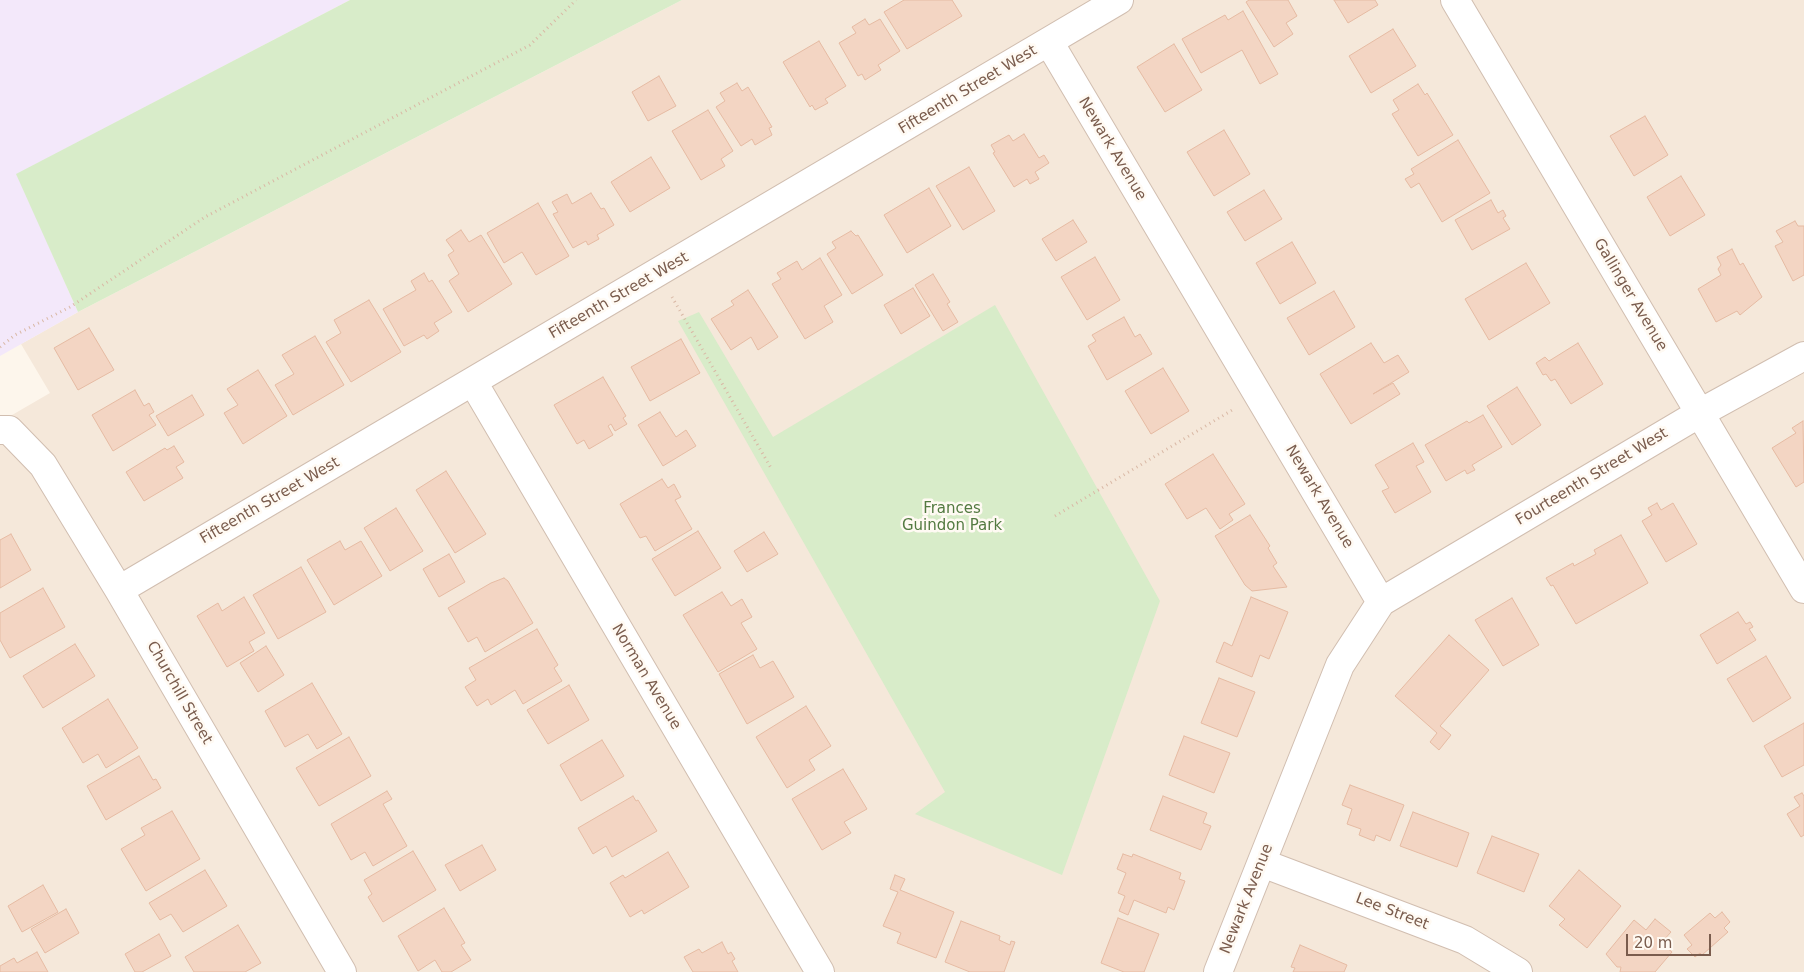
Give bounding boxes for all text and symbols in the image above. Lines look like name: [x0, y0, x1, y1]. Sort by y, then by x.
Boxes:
street label: Fifteenth Street West: [896, 42, 1040, 138]
street label: Newark Avenue: [1074, 94, 1150, 204]
street label: Gallinger Avenue: [1589, 235, 1671, 355]
street label: Fifteenth Street West: [546, 249, 692, 343]
street label: Fourteenth Street West: [1513, 424, 1671, 530]
street label: Newark Avenue: [1281, 442, 1357, 552]
street label: Fifteenth Street West: [197, 454, 343, 548]
park label: Frances Guindon Park: [902, 500, 1002, 535]
street label: Norman Avenue: [607, 621, 685, 733]
street label: Churchill Street: [142, 638, 216, 748]
street label: Newark Avenue: [1217, 841, 1277, 957]
street label: Lee Street: [1353, 890, 1431, 934]
scale bar: [1629, 924, 1714, 956]
text: 20 m: [1634, 934, 1672, 952]

